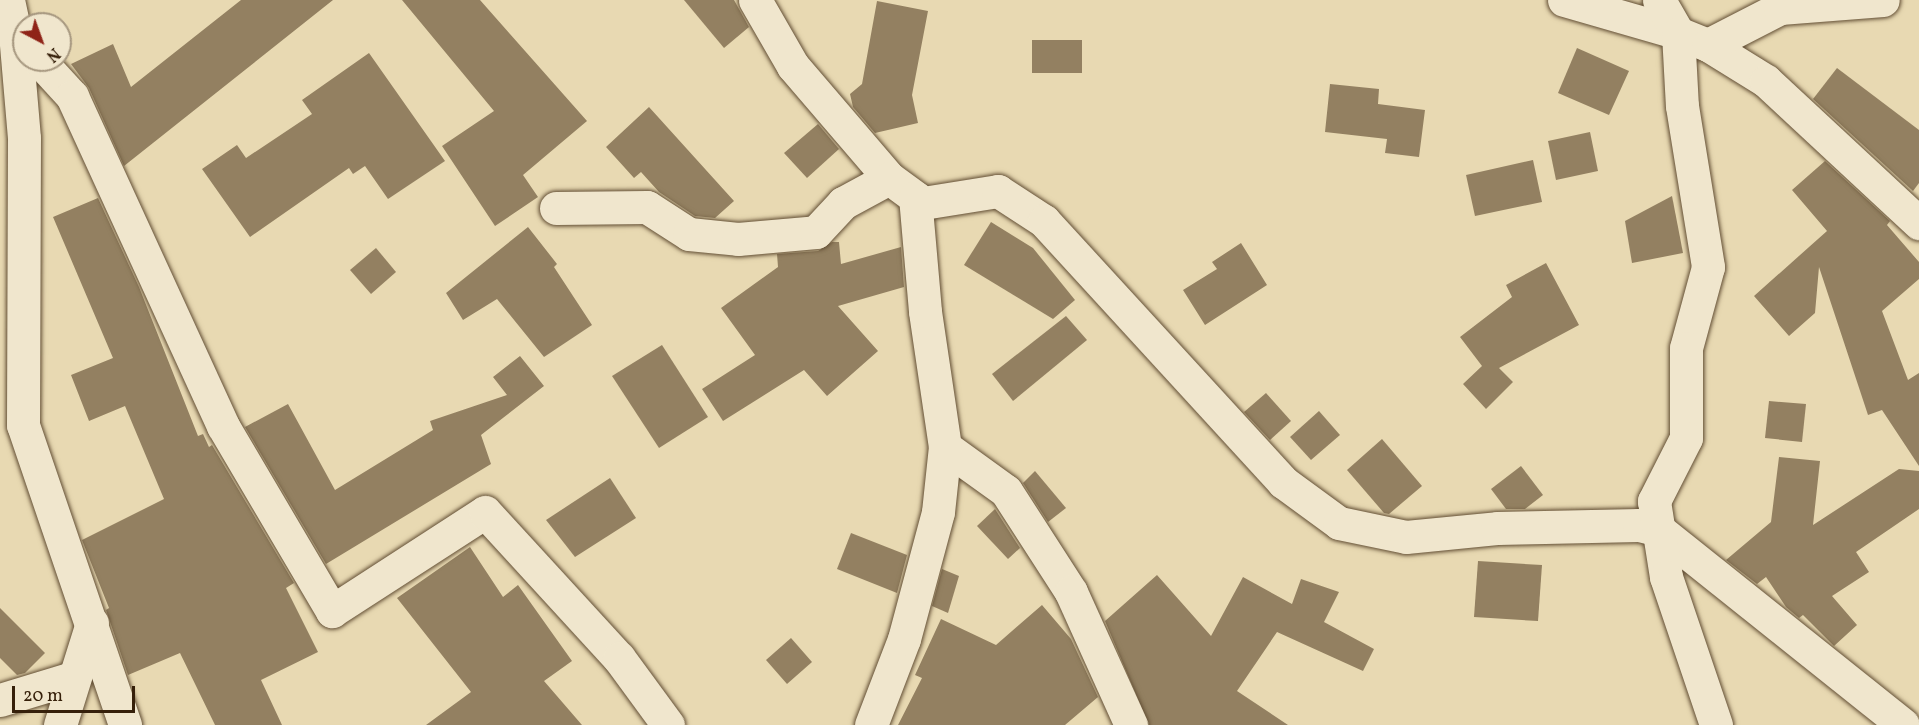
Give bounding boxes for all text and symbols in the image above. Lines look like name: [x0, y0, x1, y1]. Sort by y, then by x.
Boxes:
north arrow: [12, 12, 72, 72]
text: N: [41, 42, 64, 66]
scale bar: [15, 674, 138, 712]
text: 20 m: [23, 684, 63, 709]

